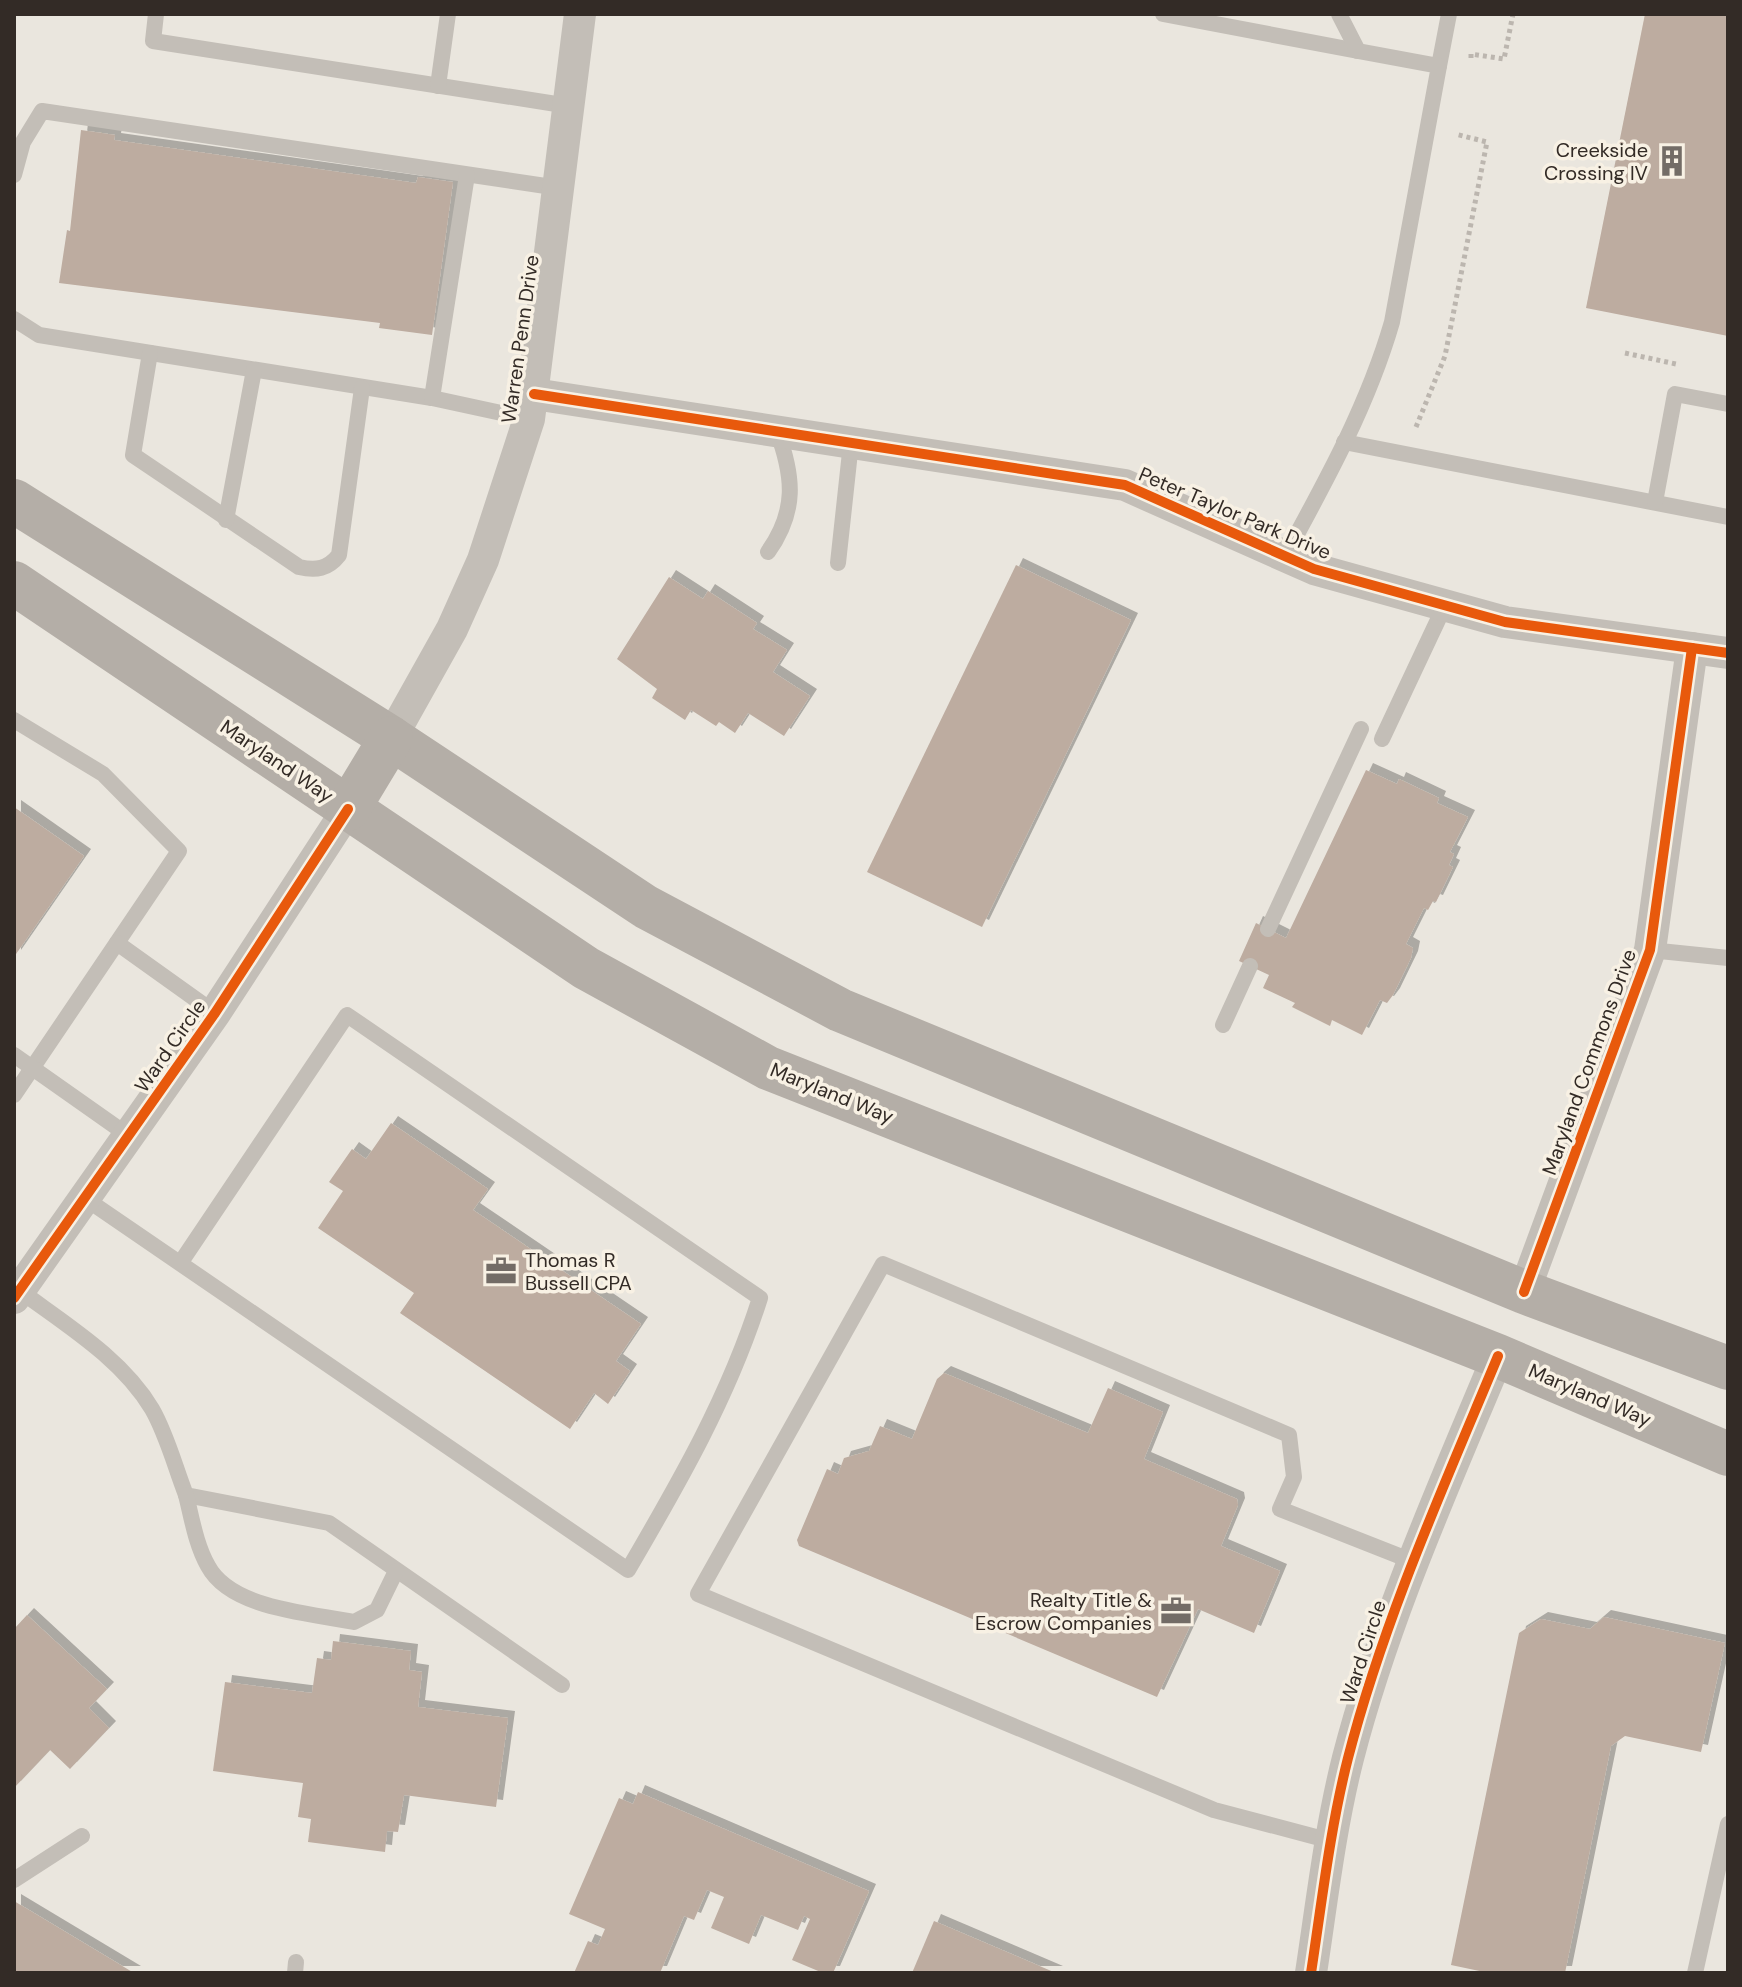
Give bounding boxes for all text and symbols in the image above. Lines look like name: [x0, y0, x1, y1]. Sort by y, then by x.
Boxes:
place label: Creekside Crossing IV: [1544, 137, 1648, 186]
building icon: Creekside Crossing IV: [1655, 144, 1689, 178]
street label: Warren Penn Drive: [495, 253, 545, 425]
street label: Peter Taylor Park Drive: [1135, 461, 1335, 565]
street label: Maryland Way: [215, 714, 339, 808]
street label: Maryland Commons Drive: [1536, 945, 1642, 1179]
street label: Ward Circle: [129, 994, 211, 1098]
street label: Maryland Way: [766, 1056, 898, 1130]
place label: Thomas R Bussell CPA: [525, 1247, 632, 1296]
office icon: Thomas R Bussell CPA: [484, 1254, 518, 1288]
street label: Maryland Way: [1525, 1357, 1655, 1433]
place label: Realty Title & Escrow Companies: [975, 1587, 1152, 1636]
office icon: Realty Title & Escrow Companies: [1159, 1594, 1193, 1628]
street label: Ward Circle: [1334, 1597, 1392, 1707]

